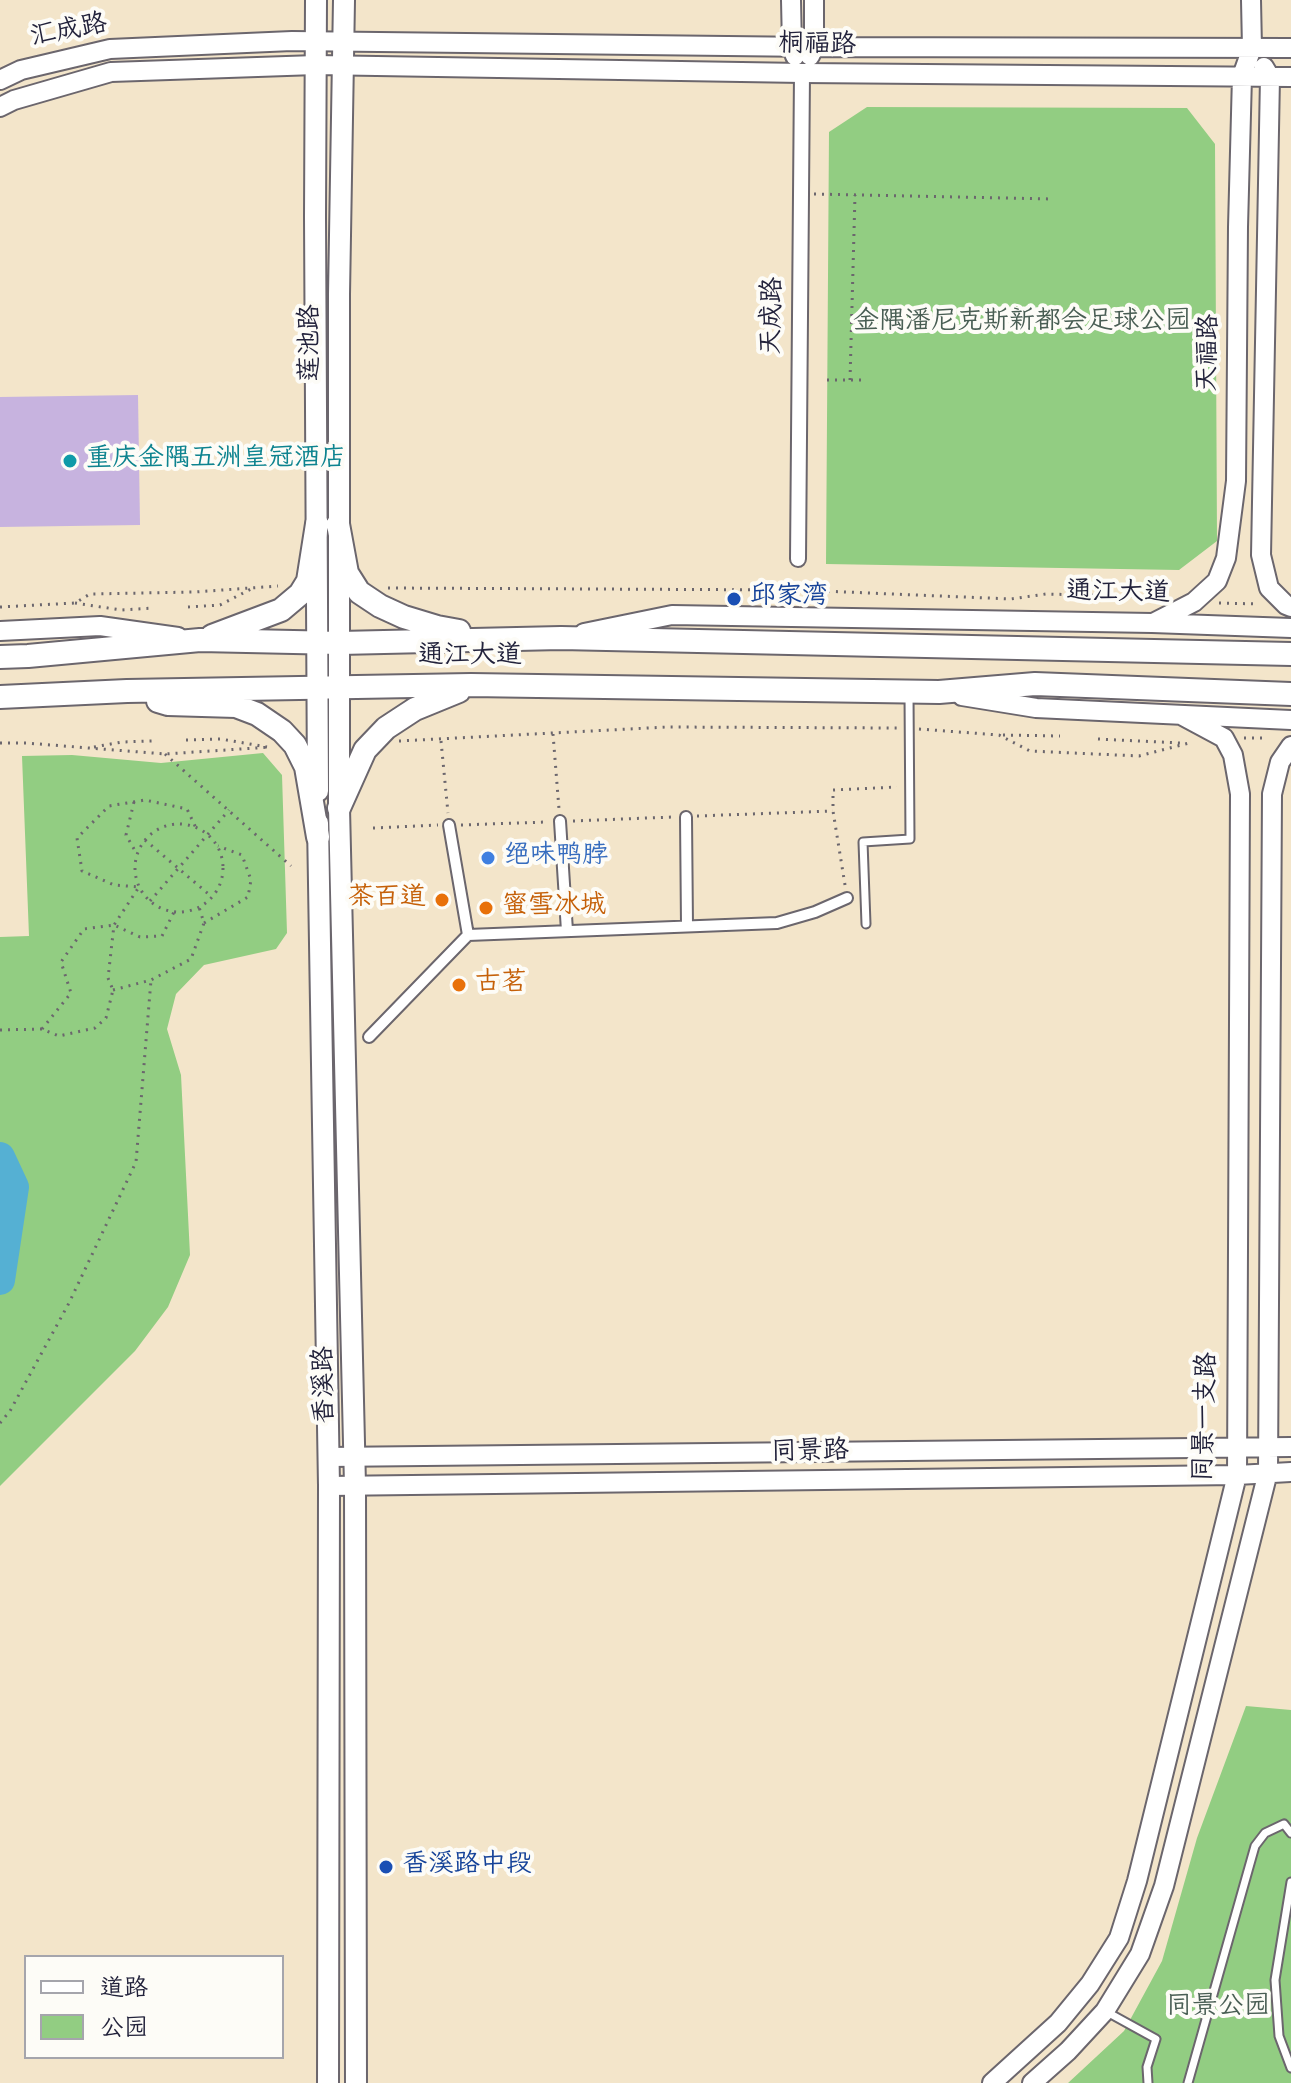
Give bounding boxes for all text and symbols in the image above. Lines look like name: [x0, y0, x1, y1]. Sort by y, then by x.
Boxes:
street label: 汇成路: [28, 10, 110, 56]
street label: 桐福路: [778, 31, 856, 63]
street label: 天成路: [759, 277, 791, 355]
street label: 莲池路: [297, 304, 329, 382]
park label: 金隅潘尼克斯新都会足球公园: [853, 308, 1191, 340]
street label: 天福路: [1195, 314, 1227, 392]
place label: 重庆金隅五洲皇冠酒店: [86, 445, 346, 477]
marker: 重庆金隅五洲皇冠酒店: [61, 452, 79, 470]
street label: 通江大道: [1066, 578, 1170, 612]
place label: 邱家湾: [750, 583, 828, 615]
marker: 邱家湾: [725, 590, 743, 608]
street label: 通江大道: [418, 642, 522, 674]
place label: 绝味鸭脖: [504, 842, 608, 874]
marker: 绝味鸭脖: [479, 849, 497, 867]
place label: 茶百道: [348, 884, 426, 916]
marker: 茶百道: [433, 891, 451, 909]
place label: 蜜雪冰城: [502, 892, 606, 924]
marker: 蜜雪冰城: [477, 899, 495, 917]
place label: 古茗: [475, 969, 527, 1001]
marker: 古茗: [450, 976, 468, 994]
street label: 香溪路: [311, 1346, 343, 1424]
street label: 同景一支路: [1190, 1351, 1226, 1483]
street label: 同景路: [771, 1438, 849, 1470]
place label: 香溪路中段: [402, 1851, 532, 1883]
marker: 香溪路中段: [377, 1858, 395, 1876]
legend: [24, 1955, 284, 2059]
text: 道路: [100, 1976, 148, 2005]
park label: 同景公园: [1166, 1993, 1270, 2025]
text: 公园: [100, 2016, 148, 2045]

